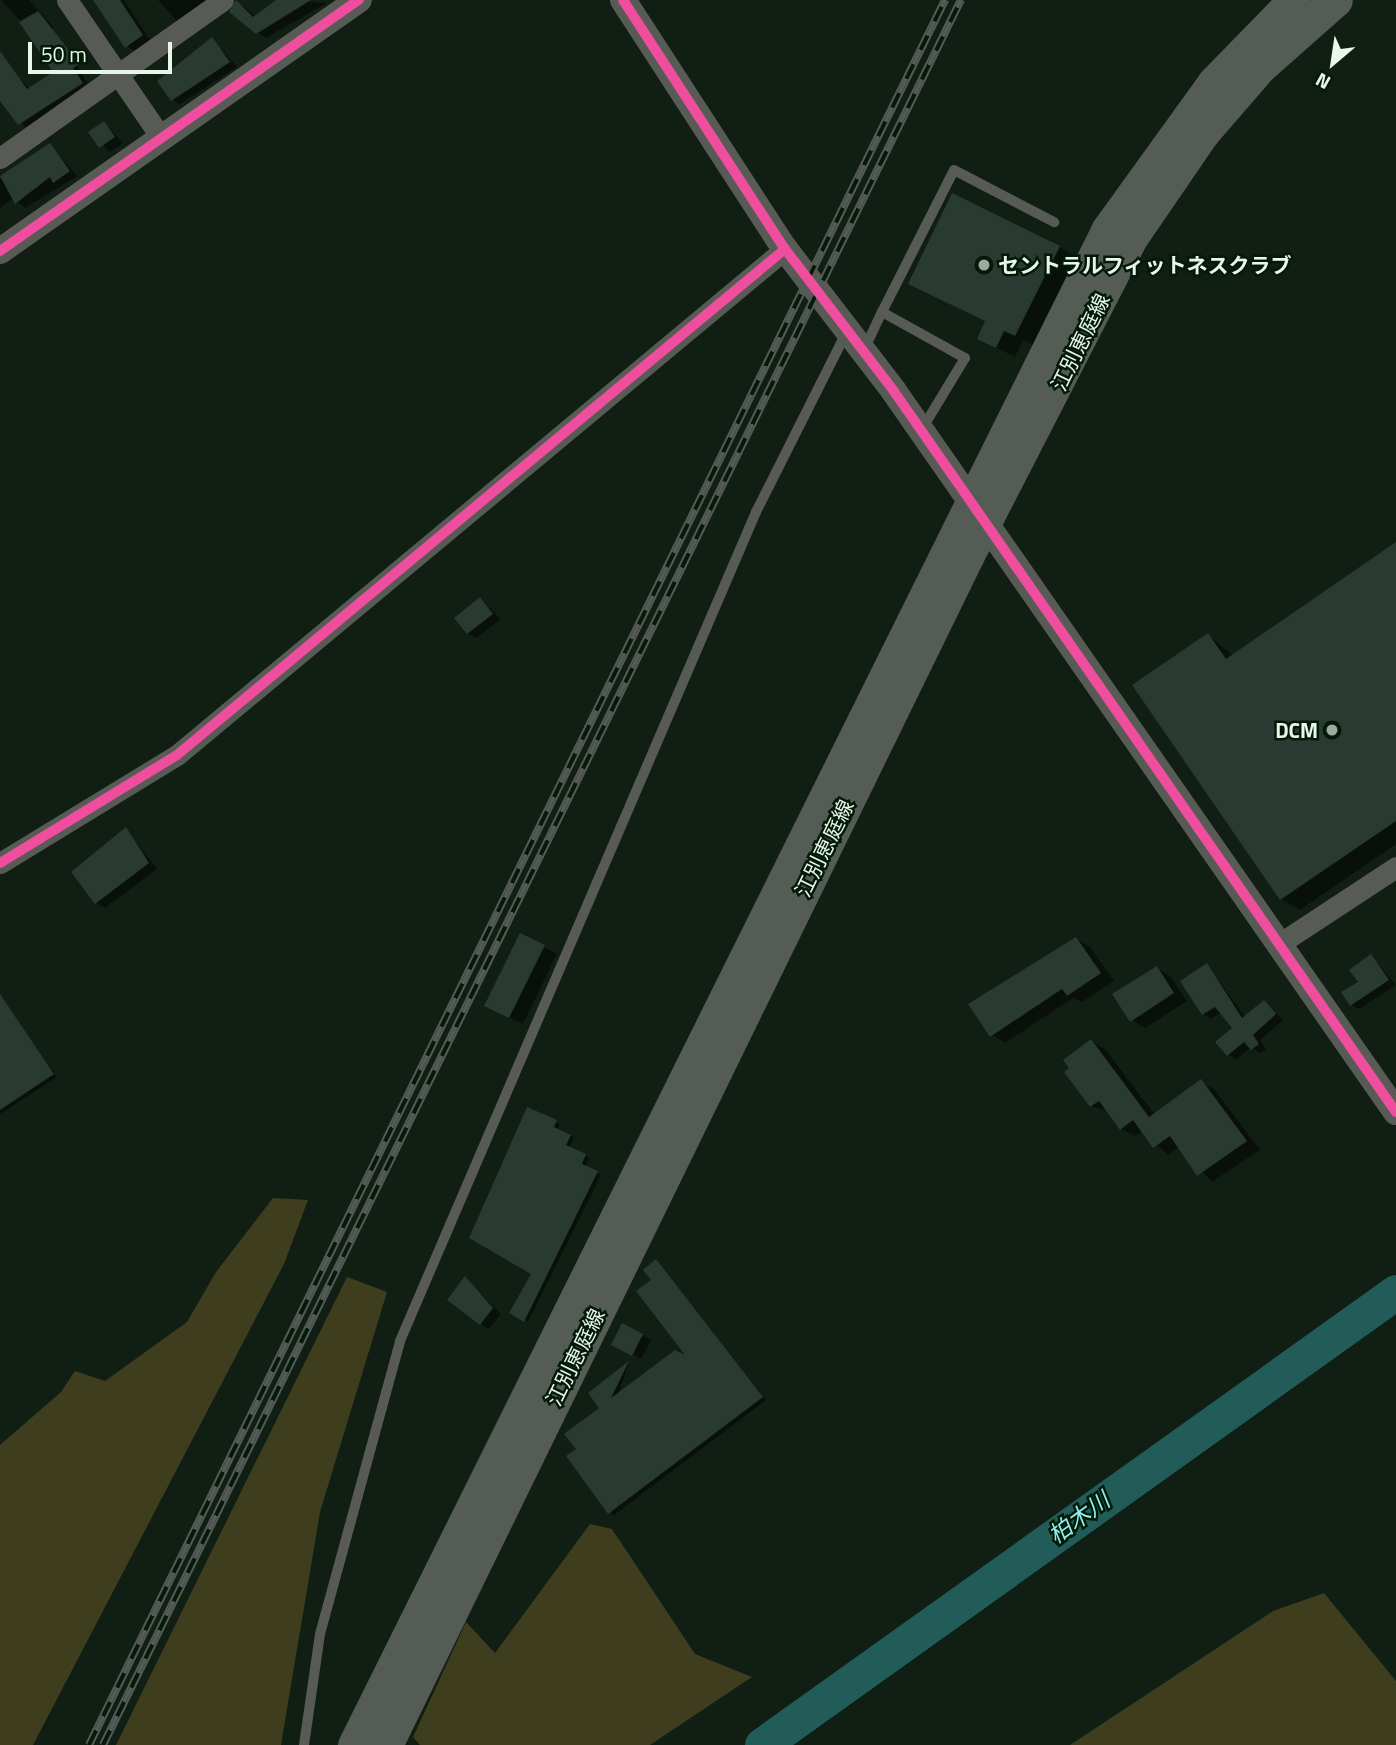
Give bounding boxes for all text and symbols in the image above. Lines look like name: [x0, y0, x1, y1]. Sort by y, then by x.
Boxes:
scale bar: [32, 28, 175, 72]
north arrow: [1298, 28, 1368, 98]
text: 50 m: [41, 38, 87, 70]
text: N: [1310, 66, 1335, 98]
place label: セントラルフィットネスクラブ: [998, 252, 1292, 278]
marker: セントラルフィットネスクラブ: [976, 257, 992, 273]
street label: 江別恵庭線: [1046, 289, 1114, 395]
place label: DCM: [1275, 717, 1318, 743]
marker: DCM: [1324, 722, 1340, 738]
street label: 江別恵庭線: [790, 795, 858, 901]
street label: 江別恵庭線: [541, 1304, 609, 1410]
water label: 柏木川: [1043, 1487, 1115, 1549]

